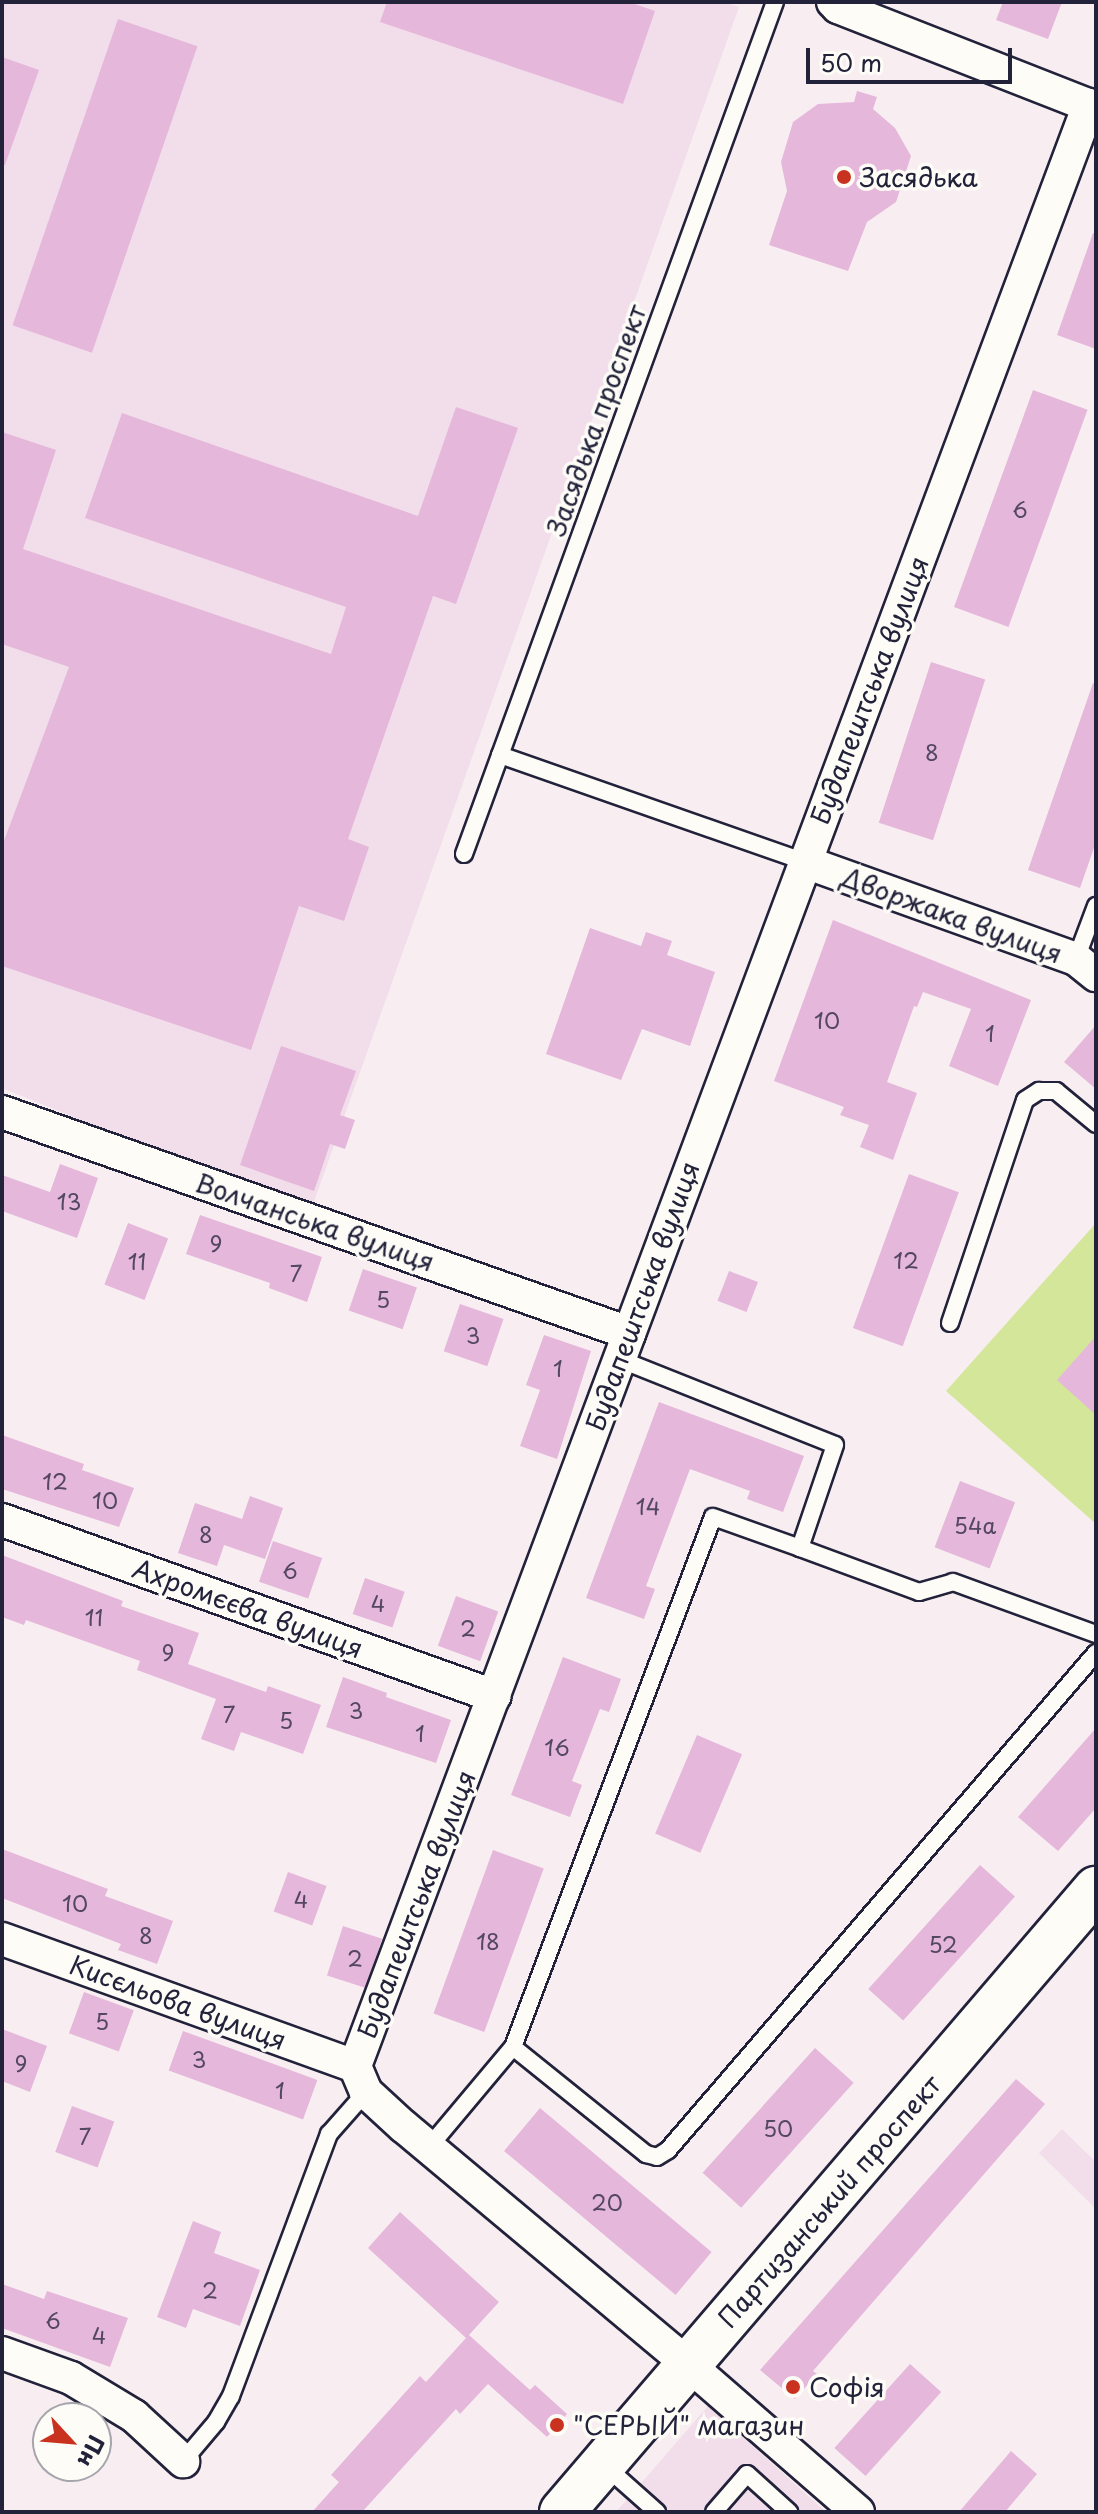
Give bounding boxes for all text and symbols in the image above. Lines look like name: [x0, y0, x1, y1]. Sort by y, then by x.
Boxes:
scale bar: [810, 32, 1016, 82]
text: 50 m: [820, 44, 882, 80]
place label: Засядька: [860, 161, 978, 193]
marker: Засядька: [835, 168, 853, 186]
street label: Засядька проспект: [540, 300, 652, 540]
house number: 6: [1012, 496, 1028, 522]
street label: Будапештська вулиця: [803, 551, 935, 829]
house number: 8: [925, 739, 939, 765]
street label: Дворжака вулиця: [837, 860, 1067, 970]
house number: 10: [814, 1007, 840, 1033]
house number: 1: [985, 1020, 995, 1046]
street label: Будапештська вулиця: [579, 1157, 705, 1435]
street label: Волчанська вулиця: [191, 1166, 439, 1278]
house number: 13: [57, 1188, 81, 1214]
house number: 9: [210, 1230, 222, 1256]
house number: 12: [893, 1247, 919, 1273]
house number: 11: [128, 1248, 146, 1274]
house number: 7: [290, 1260, 302, 1286]
house number: 5: [376, 1286, 390, 1312]
house number: 3: [466, 1322, 480, 1348]
house number: 1: [553, 1355, 563, 1381]
house number: 12: [42, 1468, 68, 1494]
house number: 10: [92, 1487, 118, 1513]
house number: 14: [636, 1493, 660, 1519]
house number: 54а: [954, 1512, 996, 1538]
house number: 8: [199, 1521, 213, 1547]
street label: Ахромєєва вулиця: [128, 1552, 368, 1664]
house number: 6: [282, 1557, 298, 1583]
house number: 4: [371, 1590, 385, 1616]
house number: 11: [85, 1604, 103, 1630]
house number: 2: [460, 1615, 476, 1641]
house number: 9: [162, 1639, 174, 1665]
house number: 3: [349, 1697, 363, 1723]
house number: 7: [223, 1701, 235, 1727]
house number: 5: [279, 1707, 293, 1733]
house number: 1: [415, 1720, 425, 1746]
house number: 16: [544, 1734, 570, 1760]
street label: Будапештська вулиця: [350, 1765, 482, 2043]
house number: 4: [294, 1886, 308, 1912]
house number: 10: [62, 1890, 88, 1916]
house number: 8: [139, 1922, 153, 1948]
house number: 18: [476, 1928, 500, 1954]
house number: 52: [928, 1931, 958, 1957]
house number: 2: [347, 1945, 363, 1971]
street label: Кисєльова вулиця: [65, 1948, 291, 2056]
house number: 5: [95, 2008, 109, 2034]
house number: 3: [192, 2046, 206, 2072]
house number: 9: [15, 2050, 27, 2076]
street label: Партизанський проспект: [711, 2068, 947, 2334]
house number: 1: [275, 2077, 285, 2103]
house number: 50: [763, 2115, 793, 2141]
house number: 7: [79, 2123, 91, 2149]
house number: 20: [591, 2189, 623, 2215]
house number: 2: [202, 2277, 218, 2303]
house number: 6: [45, 2307, 61, 2333]
house number: 4: [92, 2322, 106, 2348]
place label: Софія: [809, 2371, 885, 2403]
marker: Софія: [784, 2378, 802, 2396]
north arrow: [32, 2402, 112, 2482]
place label: "СЕРЫЙ" магазин: [573, 2409, 805, 2441]
marker: "СЕРЫЙ" магазин: [548, 2416, 566, 2434]
text: Пн: [70, 2430, 114, 2473]

